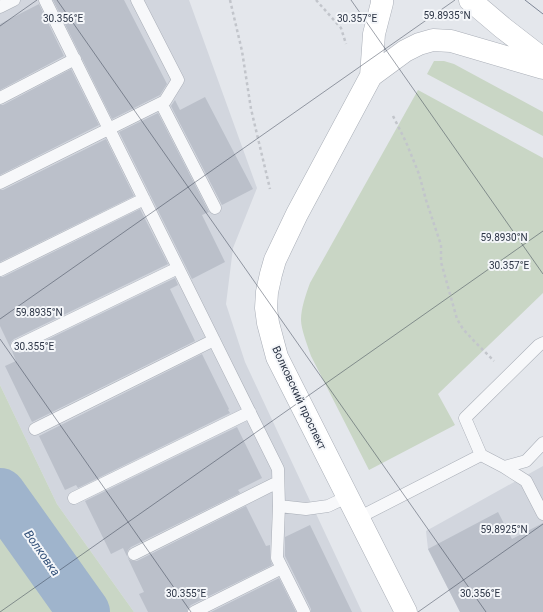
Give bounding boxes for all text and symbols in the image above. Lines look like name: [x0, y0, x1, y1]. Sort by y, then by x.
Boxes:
text: 59.8935°N: [423, 10, 471, 21]
text: 30.356°E: [43, 13, 83, 24]
text: 30.357°E: [337, 13, 377, 24]
text: 59.8930°N: [480, 232, 528, 243]
text: 30.357°E: [489, 260, 529, 271]
text: 59.8935°N: [15, 307, 63, 318]
text: 30.355°E: [14, 341, 54, 352]
street label: Волковский проспект: [269, 344, 329, 453]
text: 59.8925°N: [480, 524, 528, 535]
water label: Волковка: [21, 527, 63, 579]
text: 30.355°E: [166, 588, 206, 599]
text: 30.356°E: [460, 588, 500, 599]

